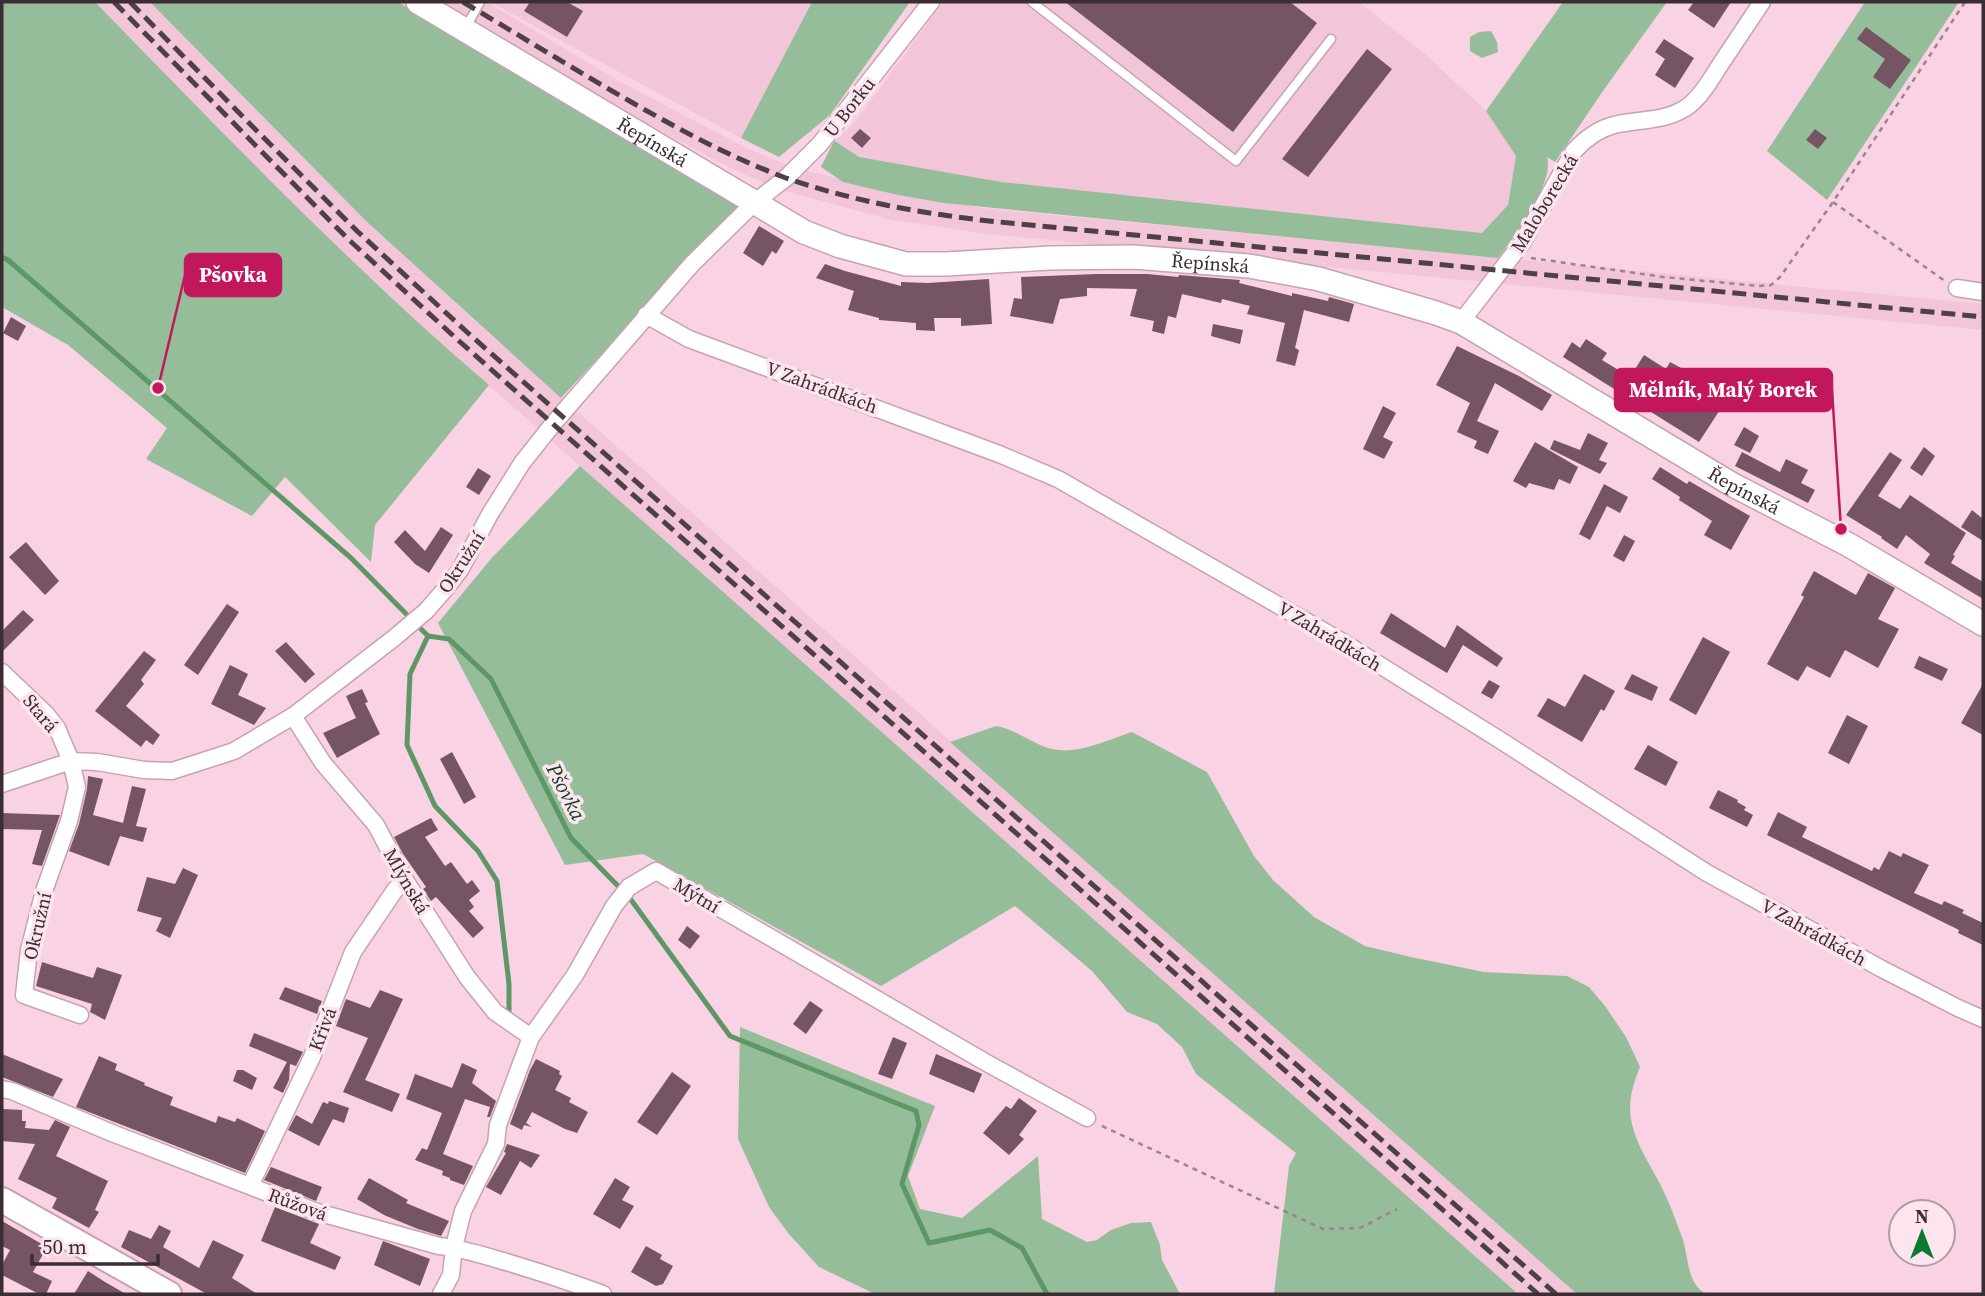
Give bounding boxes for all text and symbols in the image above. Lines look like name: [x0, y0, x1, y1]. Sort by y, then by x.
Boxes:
street label: U Borku: [817, 71, 881, 143]
street label: Řepínská: [612, 111, 693, 173]
street label: Maloborecká: [1504, 149, 1584, 257]
street label: Řepínská: [1170, 247, 1250, 279]
callout: Pšovka: [185, 254, 281, 296]
text: Pšovka: [199, 260, 268, 289]
street label: V Zahrádkách: [763, 355, 881, 419]
callout: Mělník, Malý Borek: [1615, 369, 1832, 411]
text: Mělník, Malý Borek: [1629, 375, 1818, 404]
street label: Řepínská: [1703, 460, 1785, 520]
street label: Okružní: [431, 526, 491, 598]
street label: V Zahrádkách: [1273, 595, 1387, 677]
street label: Stará: [17, 688, 65, 738]
water label: Pšovka: [539, 757, 593, 825]
street label: Mlýnská: [378, 843, 436, 919]
street label: Mýtní: [669, 871, 725, 919]
street label: Okružní: [17, 889, 57, 962]
street label: V Zahrádkách: [1757, 892, 1871, 972]
street label: Křivá: [302, 1003, 342, 1055]
street label: Růžová: [265, 1181, 332, 1227]
north arrow: [1887, 1198, 1957, 1268]
text: N: [1915, 1203, 1929, 1229]
scale bar: [32, 1222, 158, 1266]
text: 50 m: [42, 1232, 87, 1261]

